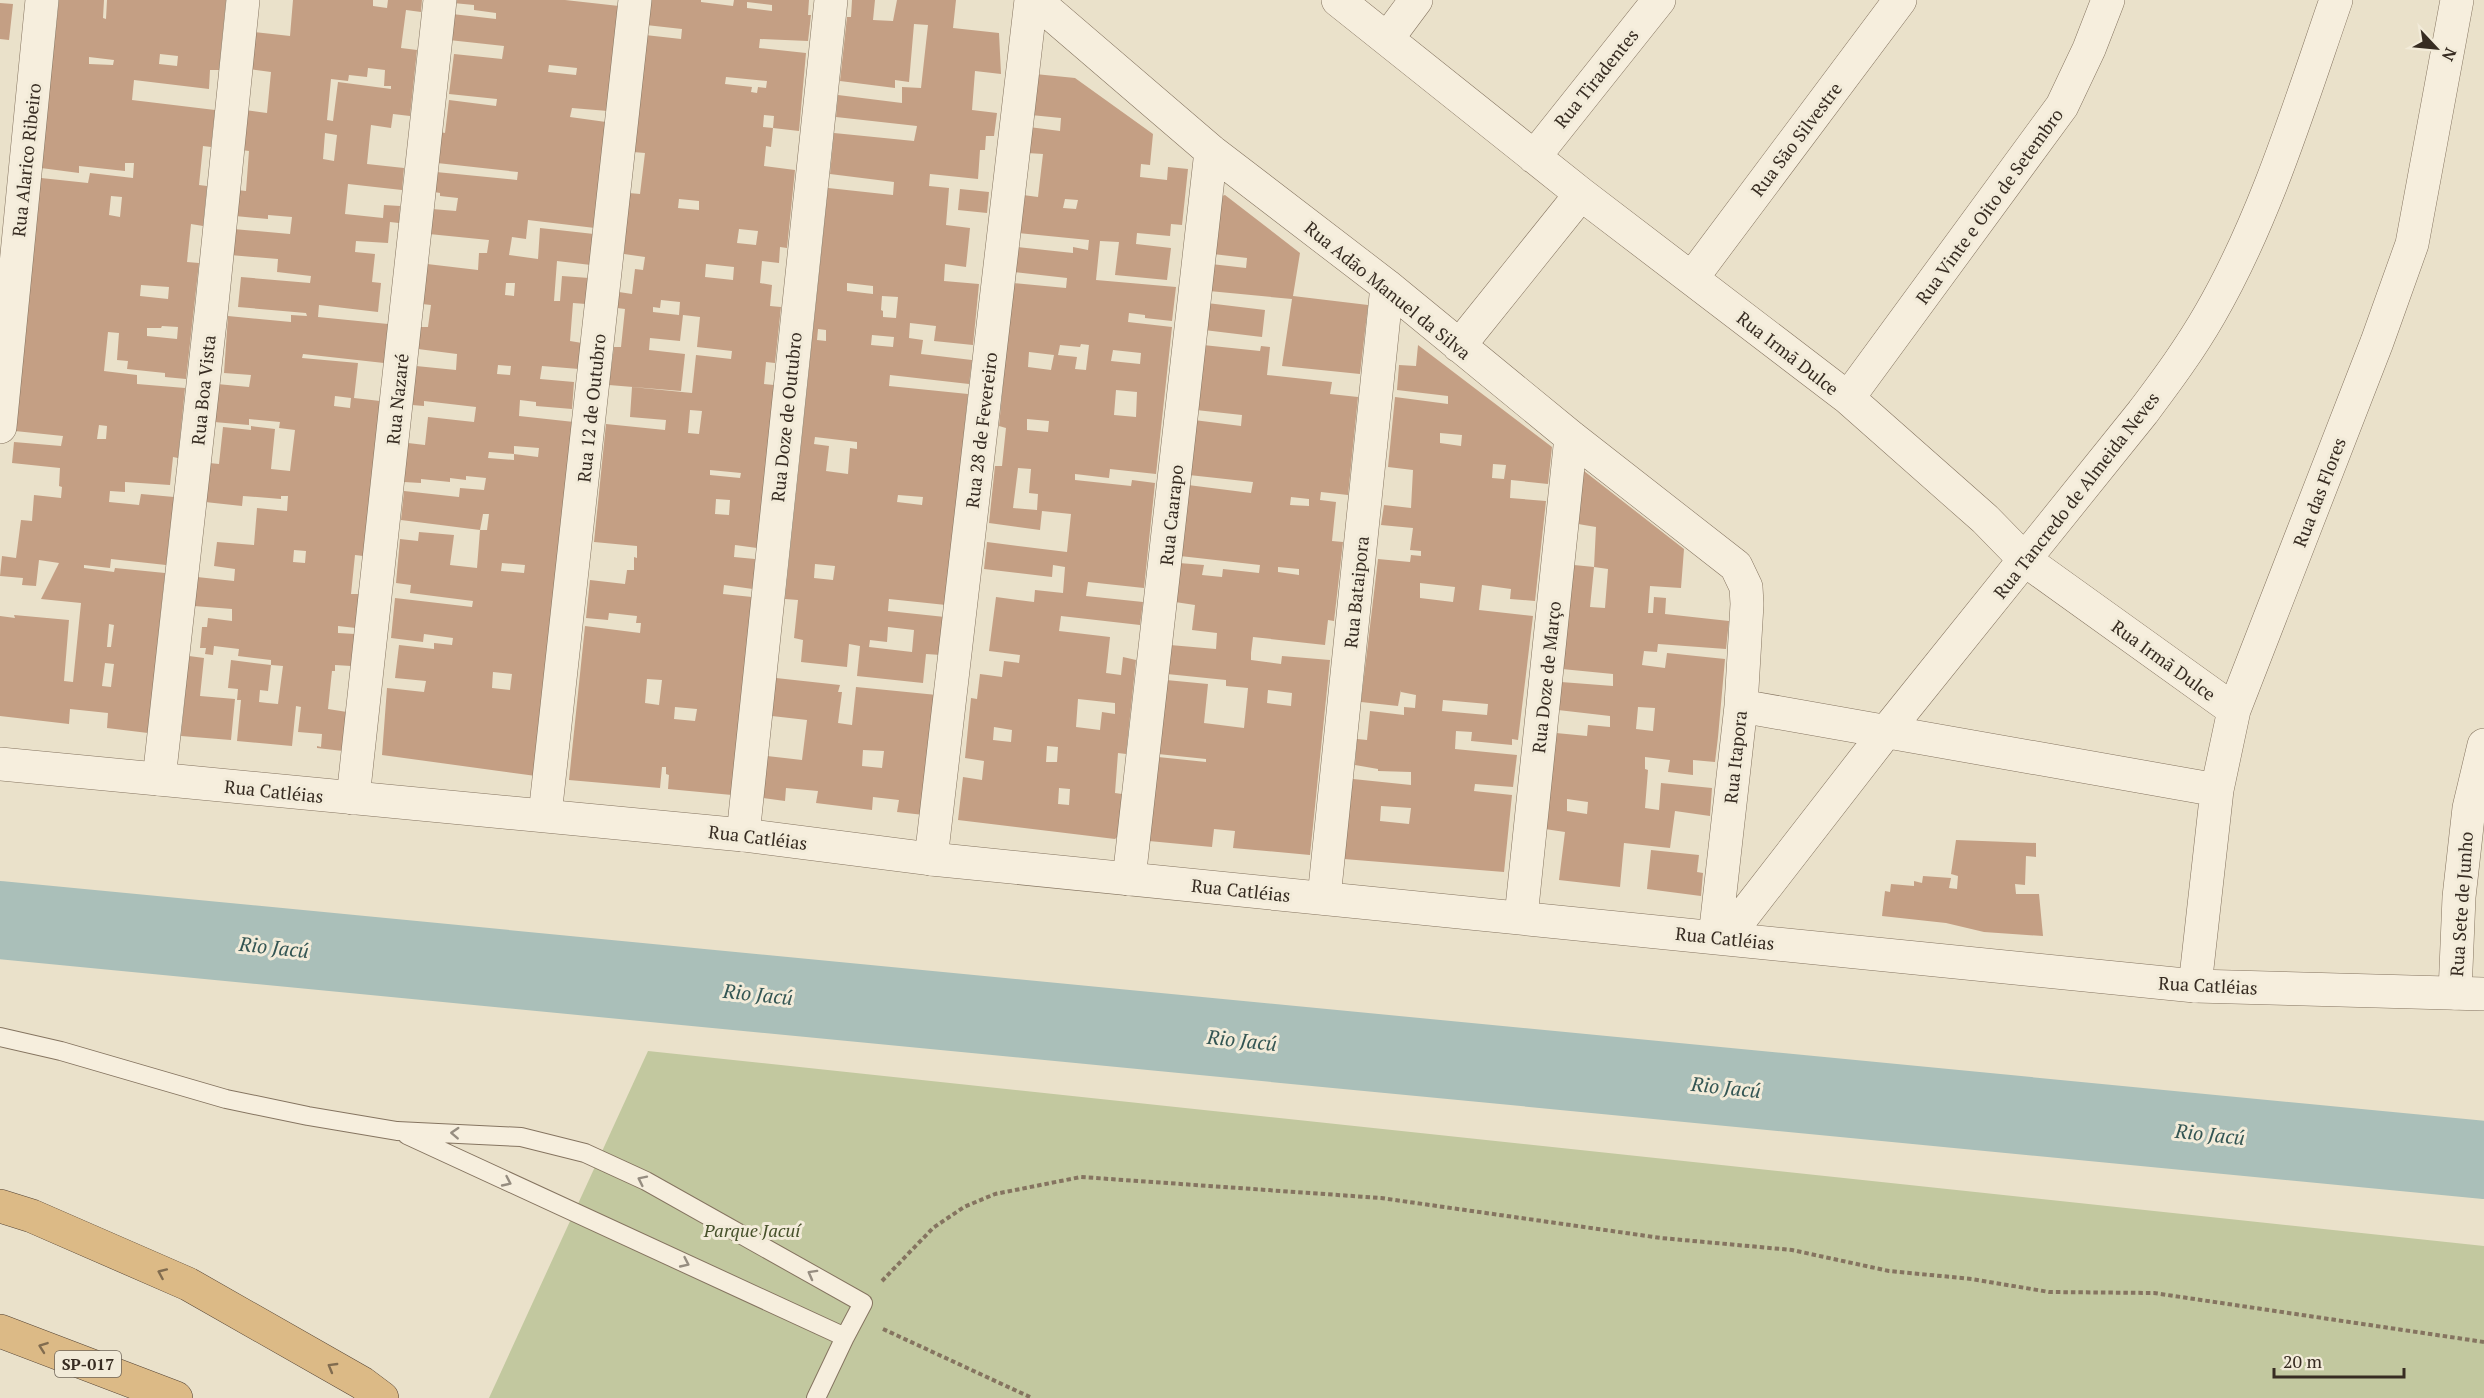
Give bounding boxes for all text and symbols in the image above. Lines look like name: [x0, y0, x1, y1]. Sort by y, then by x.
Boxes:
north arrow: [2406, 18, 2466, 78]
street label: Rua Tiradentes: [1549, 23, 1643, 133]
text: N: [2437, 44, 2462, 65]
street label: Rua São Silvestre: [1745, 77, 1847, 201]
street label: Rua Alarico Ribeiro: [6, 82, 46, 238]
street label: Rua Vinte e Oito de Setembro: [1910, 103, 2068, 309]
street label: Rua Adão Manuel da Silva: [1300, 215, 1476, 365]
street label: Rua Irmã Dulce: [1732, 306, 1844, 400]
street label: Rua Doze de Outubro: [765, 331, 807, 503]
street label: Rua 12 de Outubro: [571, 332, 611, 484]
street label: Rua Boa Vista: [185, 334, 221, 446]
street label: Rua 28 de Fevereiro: [960, 351, 1002, 509]
street label: Rua Nazaré: [380, 352, 414, 446]
street label: Rua Tancredo de Almeida Neves: [1988, 387, 2164, 603]
street label: Rua das Flores: [2287, 434, 2351, 550]
street label: Rua Caarapo: [1154, 463, 1188, 567]
street label: Rua Bataipora: [1338, 535, 1374, 649]
street label: Rua Doze de Março: [1526, 600, 1566, 754]
street label: Rua Irmã Dulce: [2107, 614, 2221, 706]
street label: Rua Itapora: [1718, 709, 1752, 805]
street label: Rua Catléias: [223, 774, 325, 808]
street label: Rua Catléias: [707, 819, 809, 855]
street label: Rua Sete de Junho: [2444, 831, 2478, 977]
street label: Rua Catléias: [1190, 873, 1292, 907]
street label: Rua Catléias: [1674, 921, 1776, 955]
water label: Rio Jacú: [237, 930, 310, 964]
street label: Rua Catléias: [2158, 970, 2258, 1000]
water label: Rio Jacú: [721, 977, 794, 1011]
water label: Rio Jacú: [1205, 1023, 1278, 1057]
water label: Rio Jacú: [1689, 1070, 1762, 1104]
water label: Rio Jacú: [2173, 1117, 2246, 1151]
one-way arrow: [450, 1127, 459, 1140]
one-way arrow: [501, 1174, 512, 1186]
one-way arrow: [637, 1175, 648, 1187]
park label: Parque Jacuí: [703, 1218, 802, 1242]
one-way arrow: [678, 1256, 689, 1268]
one-way arrow: [157, 1268, 168, 1280]
one-way arrow: [808, 1270, 818, 1281]
one-way arrow: [38, 1341, 49, 1354]
scale bar: [2274, 1341, 2404, 1379]
text: 20 m: [2283, 1349, 2323, 1373]
road number: SP-017: [55, 1351, 121, 1377]
one-way arrow: [328, 1362, 339, 1374]

